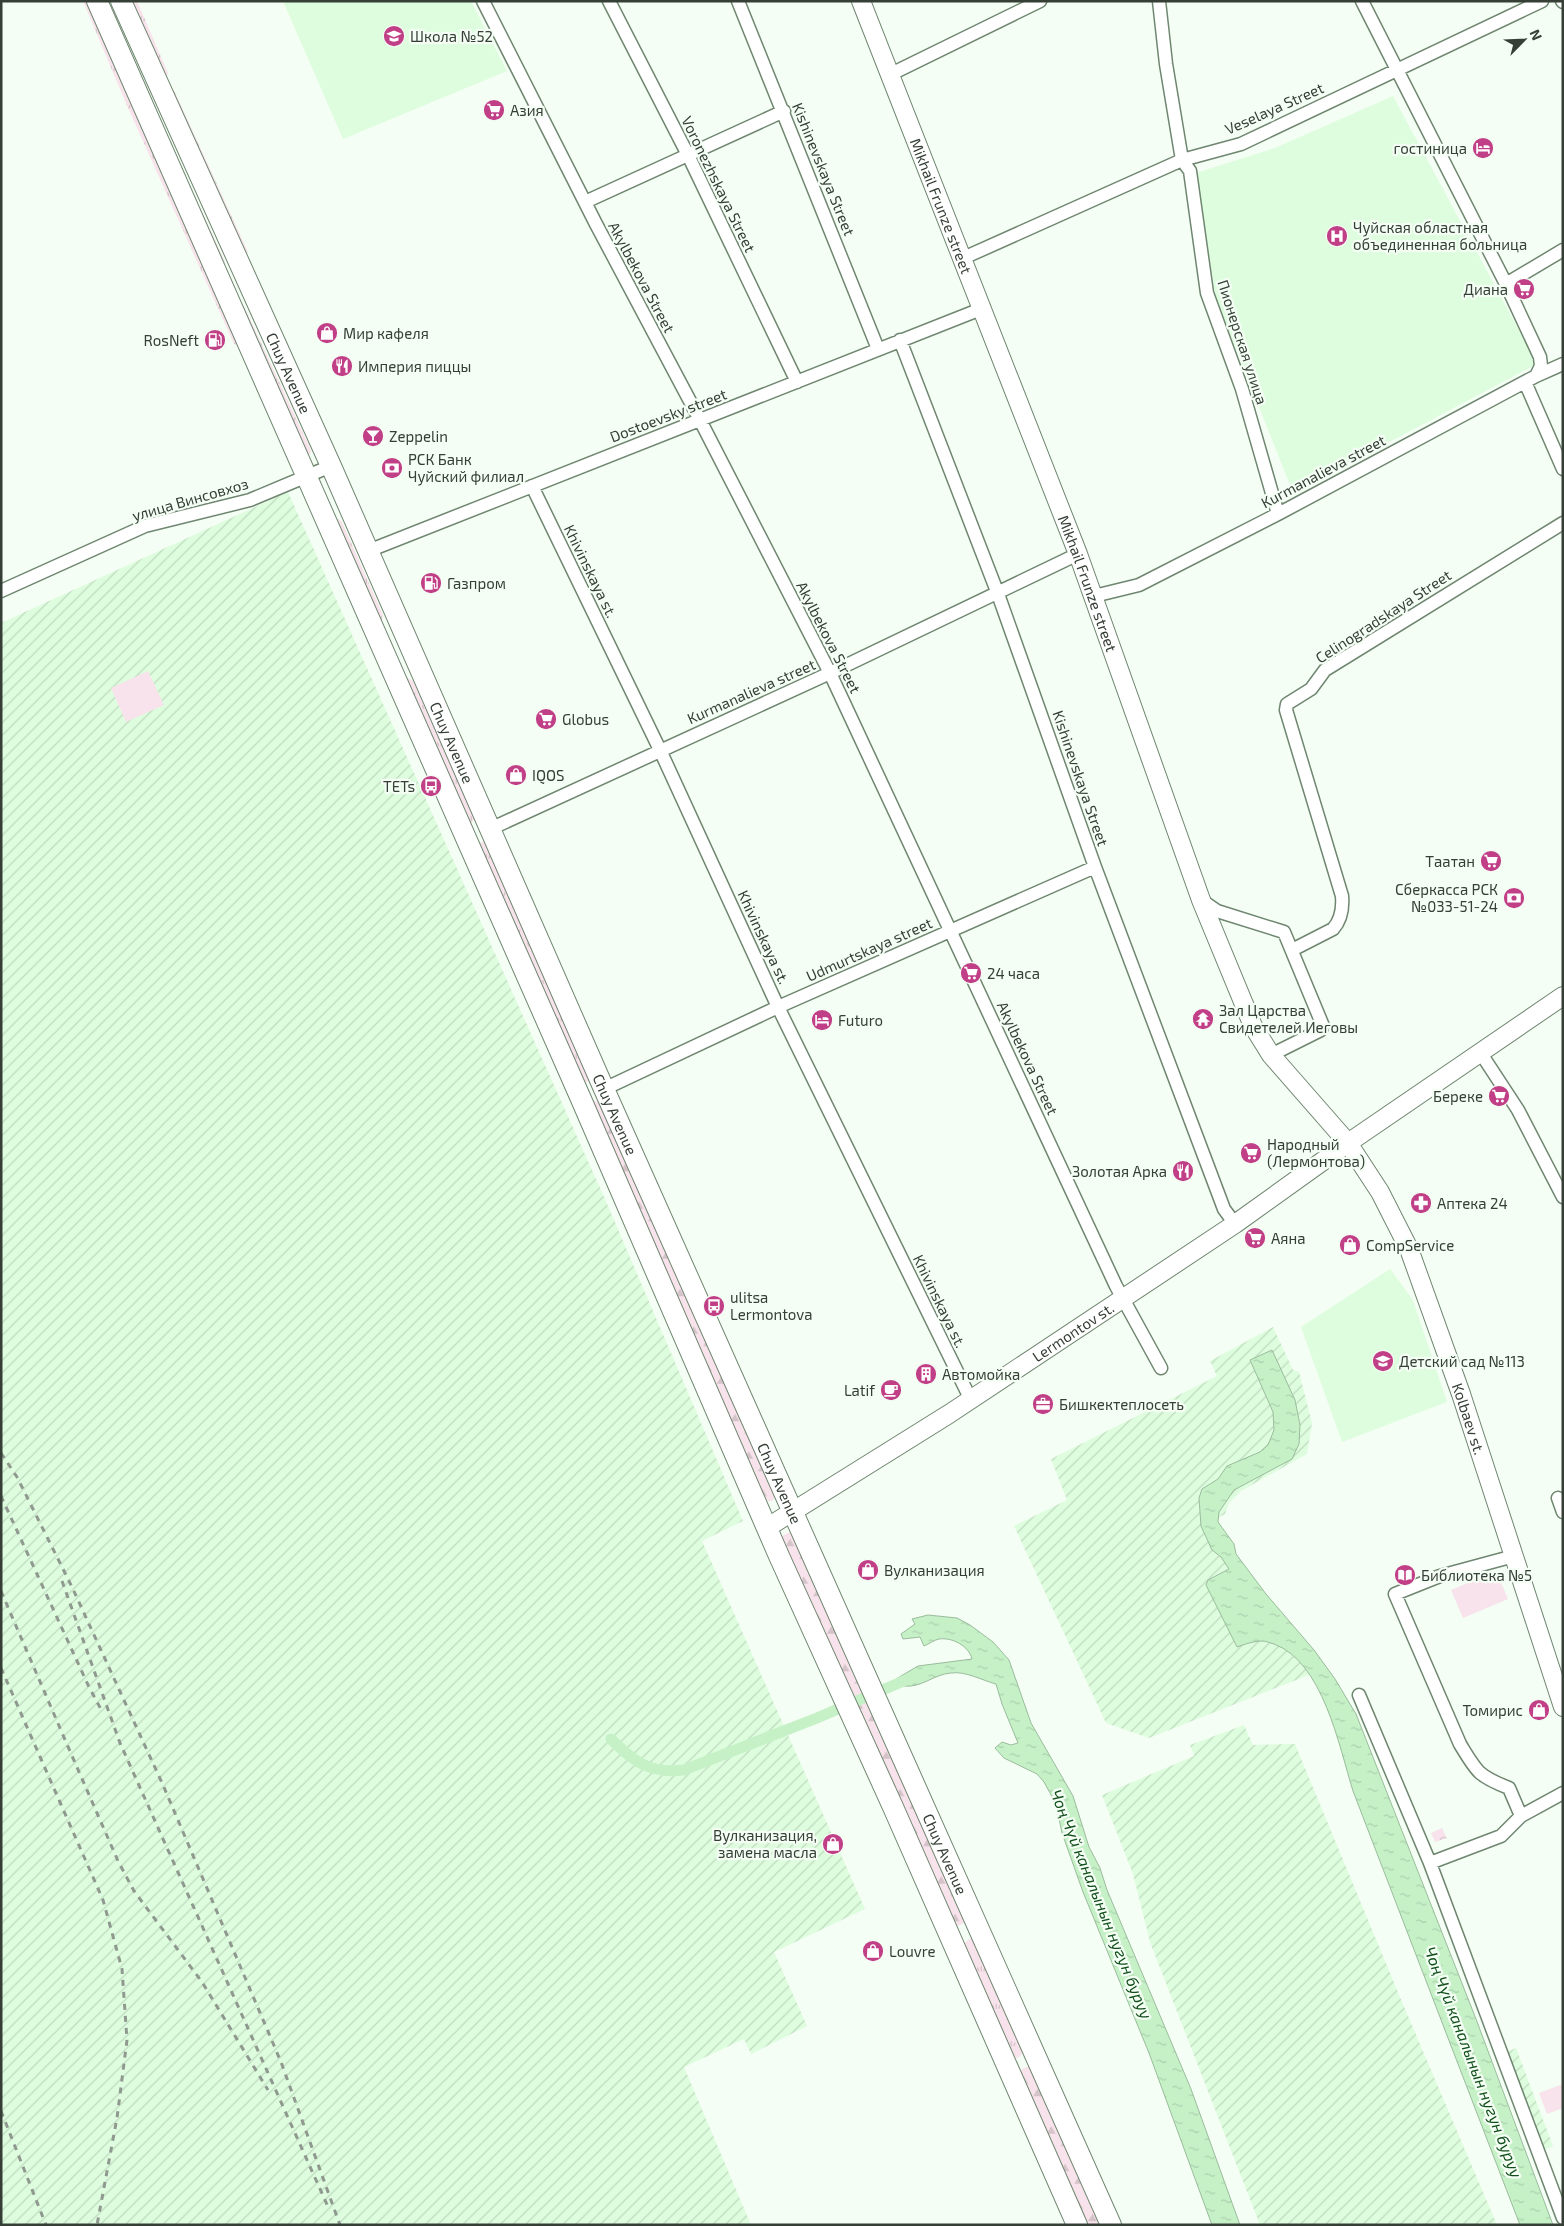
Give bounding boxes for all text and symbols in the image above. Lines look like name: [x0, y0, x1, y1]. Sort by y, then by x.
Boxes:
north arrow: [1499, 15, 1549, 65]
school or university icon: Школа №52: [382, 24, 406, 48]
text: N: [1527, 26, 1546, 43]
place label: Школа №52: [410, 27, 493, 45]
street label: Veselaya Street: [1222, 78, 1326, 138]
supermarket icon: Азия: [482, 98, 506, 122]
street label: Kishinevskaya Street: [789, 100, 859, 238]
place label: Азия: [510, 101, 544, 119]
street label: Voronezhskaya Street: [678, 113, 760, 255]
street label: Mikhail Frunze street: [907, 136, 976, 276]
hotel icon: гостиница: [1471, 136, 1495, 160]
place label: гостиница: [1393, 139, 1467, 157]
street label: Akylbekova Street: [605, 218, 679, 336]
place label: Чуйская областная объединенная больница: [1353, 218, 1527, 253]
hospital icon: Чуйская областная объединенная больница: [1325, 224, 1349, 248]
street label: Пионерская улица: [1213, 277, 1272, 407]
supermarket icon: Диана: [1512, 277, 1536, 301]
place label: Диана: [1464, 280, 1508, 298]
shop icon: Мир кафеля: [315, 321, 339, 345]
place label: Мир кафеля: [343, 324, 429, 342]
fuel station icon: RosNeft: [203, 328, 227, 352]
street label: Chuy Avenue: [263, 330, 315, 416]
place label: RosNeft: [144, 331, 199, 349]
restaurant icon: Империя пиццы: [330, 354, 354, 378]
place label: Империя пиццы: [358, 357, 471, 375]
street label: Dostoevsky street: [607, 384, 729, 446]
bar icon: Zeppelin: [361, 424, 385, 448]
place label: Zeppelin: [389, 427, 448, 445]
street label: Kurmanalieva street: [1258, 430, 1389, 511]
place label: РСК Банк Чуйский филиал: [408, 450, 524, 486]
bank icon: РСК Банк Чуйский филиал: [380, 456, 404, 480]
street label: улица Винсовхоз: [130, 474, 250, 525]
street label: Mikhail Frunze street: [1055, 513, 1121, 654]
street label: Khivinskaya st.: [561, 521, 621, 621]
street label: Celinogradskaya Street: [1312, 565, 1454, 667]
fuel station icon: Газпром: [419, 571, 443, 595]
place label: Газпром: [447, 574, 506, 592]
street label: Akylbekova Street: [793, 578, 865, 696]
street label: Kurmanalieva street: [684, 655, 818, 727]
street label: Chuy Avenue: [426, 699, 478, 786]
supermarket icon: Globus: [534, 707, 558, 731]
street label: Kishinevskaya Street: [1049, 708, 1113, 848]
place label: Globus: [562, 710, 609, 728]
shop icon: IQOS: [504, 763, 528, 787]
place label: IQOS: [532, 766, 564, 785]
bus stop icon: TETs: [419, 774, 443, 798]
place label: TETs: [383, 777, 415, 795]
supermarket icon: Таатан: [1479, 849, 1503, 873]
place label: Таатан: [1425, 852, 1475, 870]
place label: Сберкасса РСК №033-51-24: [1395, 880, 1498, 915]
bank icon: Сберкасса РСК №033-51-24: [1502, 886, 1526, 910]
street label: Khivinskaya st.: [734, 887, 794, 987]
street label: Udmurtskaya street: [803, 913, 935, 985]
supermarket icon: 24 часа: [959, 961, 983, 985]
place label: 24 часа: [987, 964, 1040, 982]
street label: Akylbekova Street: [994, 998, 1062, 1118]
place label: Зал Царства Свидетелей Иеговы: [1219, 1001, 1358, 1036]
temple icon: Зал Царства Свидетелей Иеговы: [1191, 1007, 1215, 1031]
hotel icon: Futuro: [810, 1008, 834, 1032]
place label: Futuro: [838, 1011, 883, 1029]
street label: Chuy Avenue: [589, 1071, 641, 1157]
supermarket icon: Береке: [1487, 1084, 1511, 1108]
place label: Береке: [1433, 1087, 1483, 1105]
place label: Народный (Лермонтова): [1267, 1135, 1365, 1170]
supermarket icon: Народный (Лермонтова): [1239, 1141, 1263, 1165]
restaurant icon: Золотая Арка: [1171, 1159, 1195, 1183]
place label: Золотая Арка: [1072, 1162, 1167, 1180]
pharmacy icon: Аптека 24: [1409, 1191, 1433, 1215]
place label: Аптека 24: [1437, 1194, 1508, 1212]
supermarket icon: Аяна: [1243, 1226, 1267, 1250]
place label: Аяна: [1271, 1229, 1306, 1247]
shop icon: CompService: [1338, 1233, 1362, 1257]
place label: CompService: [1366, 1236, 1454, 1254]
street label: Khivinskaya st.: [910, 1251, 970, 1351]
place label: ulitsa Lermontova: [730, 1288, 812, 1323]
bus stop icon: ulitsa Lermontova: [702, 1294, 726, 1318]
street label: Lermontov st.: [1029, 1298, 1117, 1365]
school or university icon: Детский сад №113: [1371, 1349, 1395, 1373]
place label: Детский сад №113: [1399, 1352, 1525, 1370]
building icon: Автомойка: [914, 1362, 938, 1386]
place label: Автомойка: [942, 1365, 1020, 1383]
cafe icon: Latif: [879, 1378, 903, 1402]
street label: Kolbaev st.: [1449, 1380, 1489, 1457]
place label: Latif: [844, 1381, 875, 1399]
office icon: Бишкектеплосеть: [1031, 1392, 1055, 1416]
place label: Бишкектеплосеть: [1059, 1395, 1184, 1413]
street label: Chuy Avenue: [754, 1440, 806, 1526]
shop icon: Вулканизация: [856, 1558, 880, 1582]
place label: Вулканизация: [884, 1561, 985, 1580]
library icon: Библиотека №5: [1393, 1563, 1417, 1587]
place label: Библиотека №5: [1421, 1566, 1532, 1584]
shop icon: Томирис: [1527, 1698, 1551, 1722]
place label: Томирис: [1462, 1701, 1523, 1719]
water label: Чоң Чүй каналынын нугун буруу: [1047, 1787, 1157, 2022]
street label: Chuy Avenue: [919, 1811, 971, 1897]
place label: Вулканизация, замена масла: [713, 1826, 817, 1861]
shop icon: Вулканизация, замена масла: [821, 1832, 845, 1856]
shop icon: Louvre: [861, 1939, 885, 1963]
place label: Louvre: [889, 1942, 936, 1960]
water label: Чоң Чүй каналынын нугун буруу: [1421, 1944, 1527, 2180]

